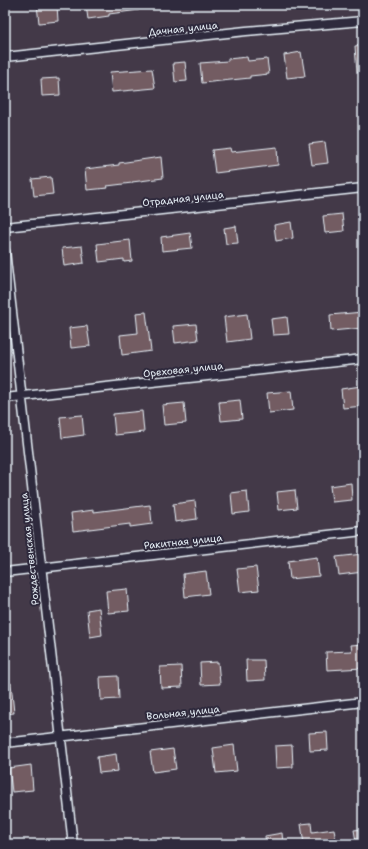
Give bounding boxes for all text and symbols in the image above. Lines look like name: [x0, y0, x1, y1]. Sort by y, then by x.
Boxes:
street label: Дачная улица: [148, 18, 219, 39]
street label: Отрадная улица: [142, 188, 225, 209]
street label: Ореховая улица: [142, 359, 224, 380]
street label: Рождественская улица: [17, 491, 42, 606]
street label: Ракитная улица: [143, 531, 224, 552]
street label: Вольная улица: [146, 702, 221, 723]

